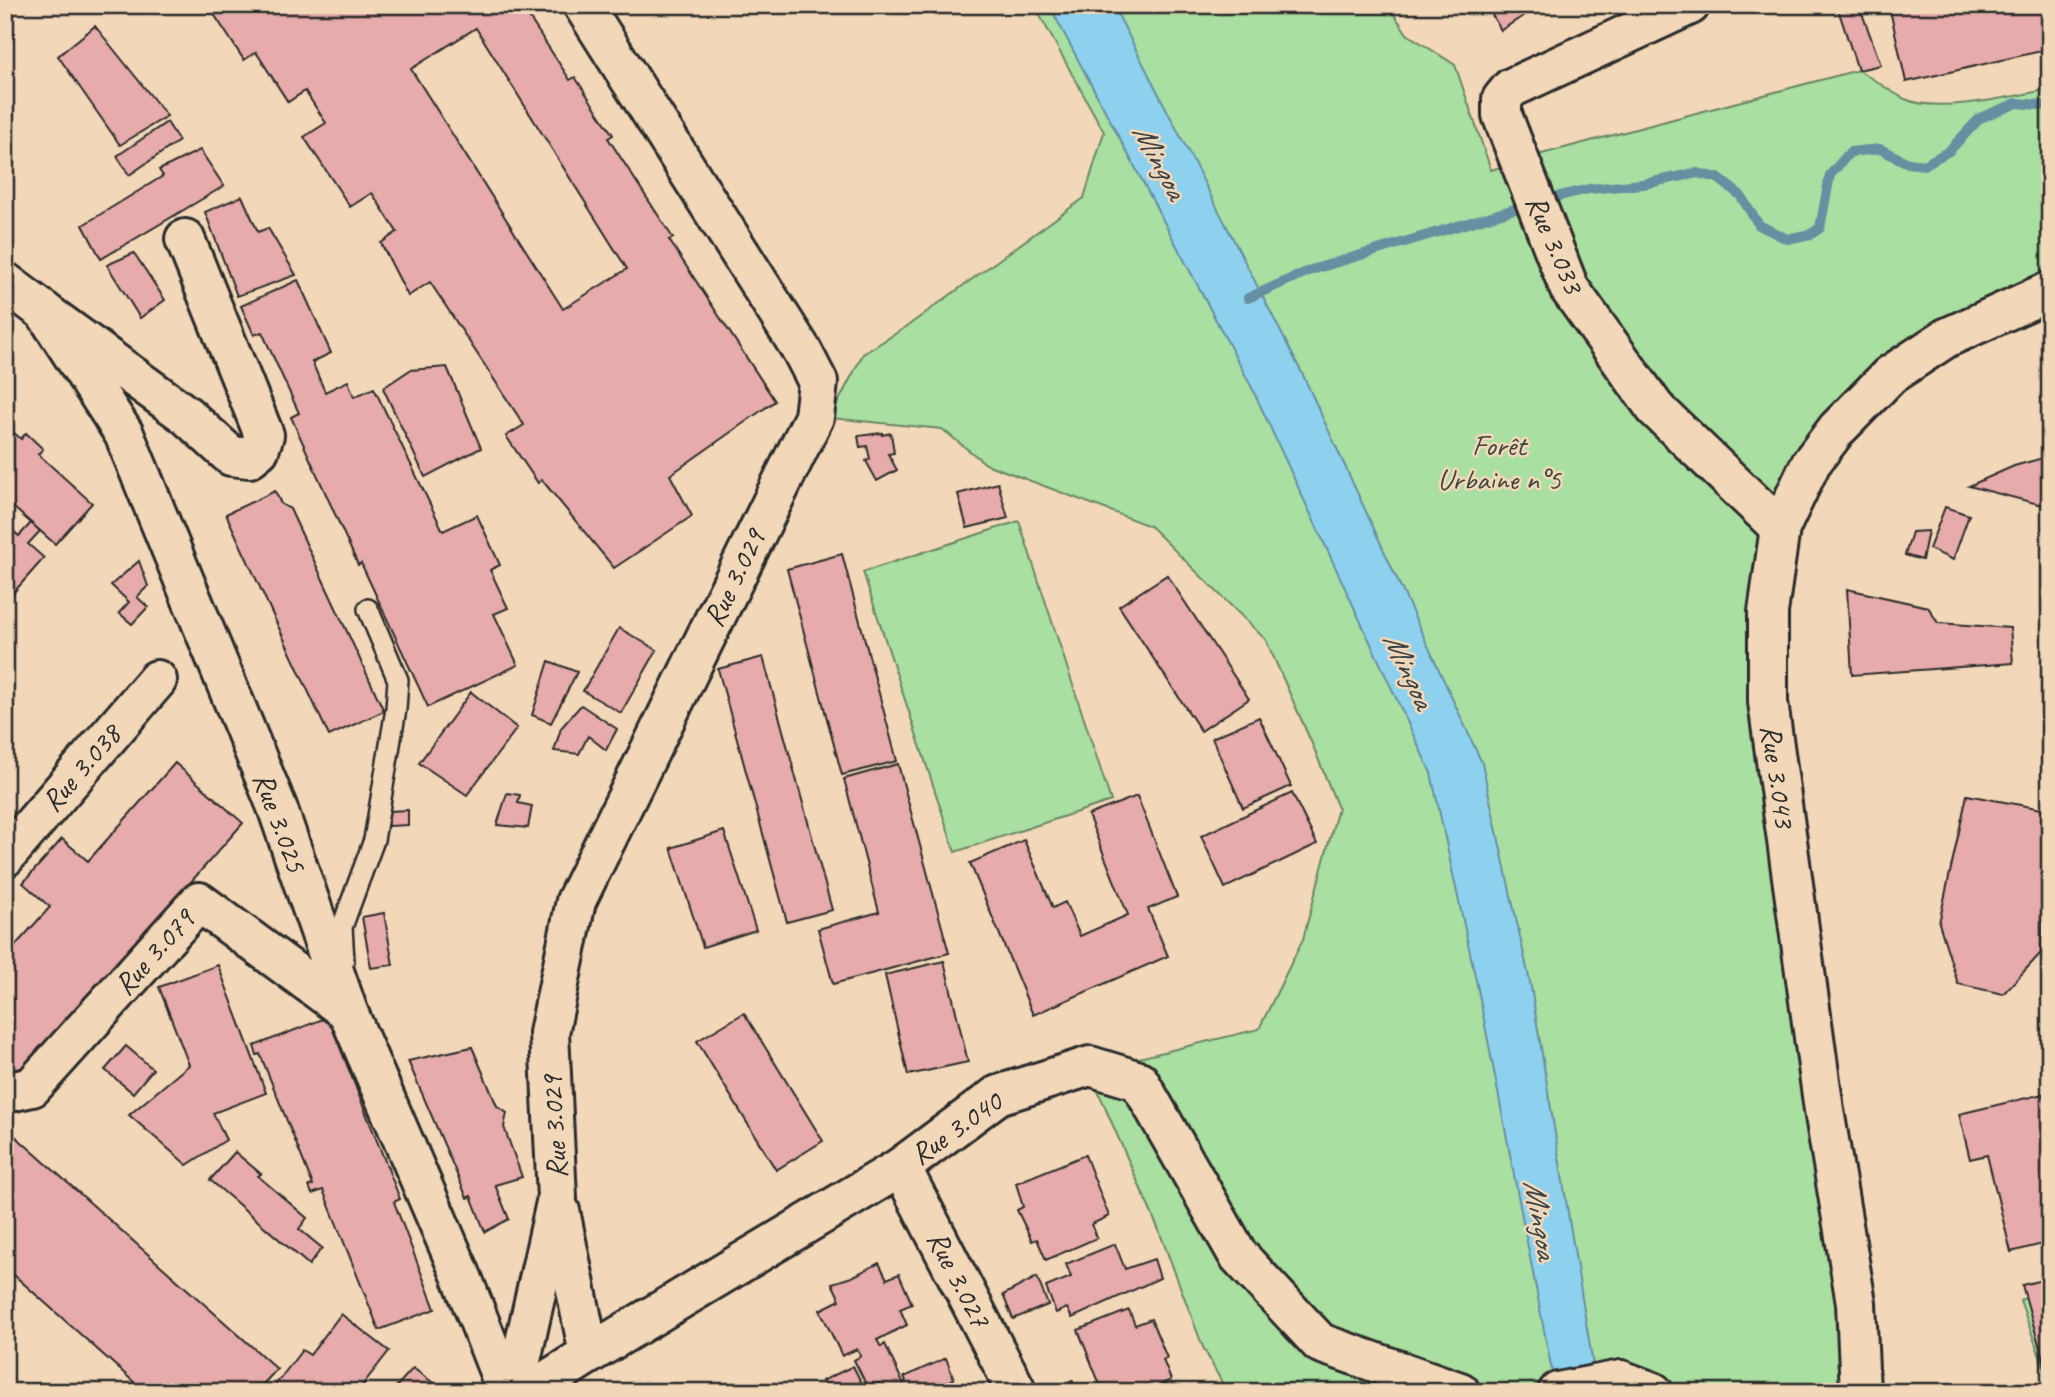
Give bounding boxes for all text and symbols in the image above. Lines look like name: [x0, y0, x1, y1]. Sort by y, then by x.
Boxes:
water label: Mingoa: [1123, 116, 1199, 209]
street label: Rue 3.033: [1517, 189, 1594, 301]
park label: Forêt Urbaine n°5: [1437, 426, 1562, 498]
street label: Rue 3.029: [694, 521, 775, 633]
water label: Mingoa: [1374, 625, 1446, 718]
street label: Rue 3.038: [33, 715, 131, 819]
street label: Rue 3.043: [1752, 722, 1804, 832]
street label: Rue 3.025: [244, 767, 316, 878]
street label: Rue 3.079: [105, 899, 204, 1003]
street label: Rue 3.029: [532, 1072, 576, 1180]
street label: Rue 3.040: [903, 1081, 1011, 1173]
water label: Mingoa: [1514, 1176, 1569, 1266]
street label: Rue 3.027: [919, 1224, 1000, 1335]

